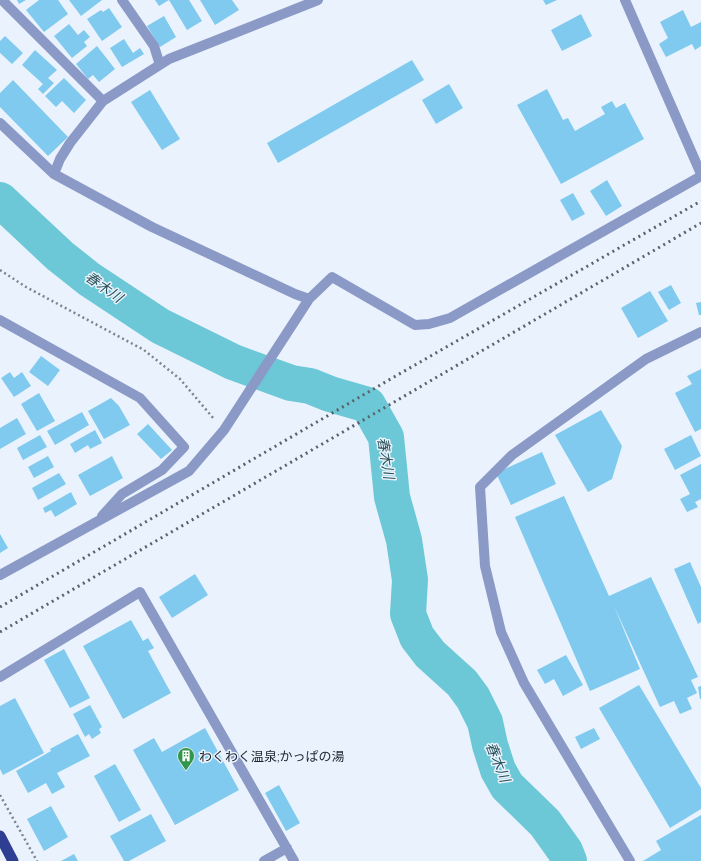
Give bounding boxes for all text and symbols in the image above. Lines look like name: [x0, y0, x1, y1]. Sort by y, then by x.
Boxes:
water label: 春木川: [82, 268, 128, 308]
water label: 春木川: [374, 436, 398, 482]
water label: 春木川: [482, 739, 515, 787]
building icon: わくわく温泉;かっぱの湯: [176, 746, 196, 771]
place label: わくわく温泉;かっぱの湯: [199, 748, 345, 764]

